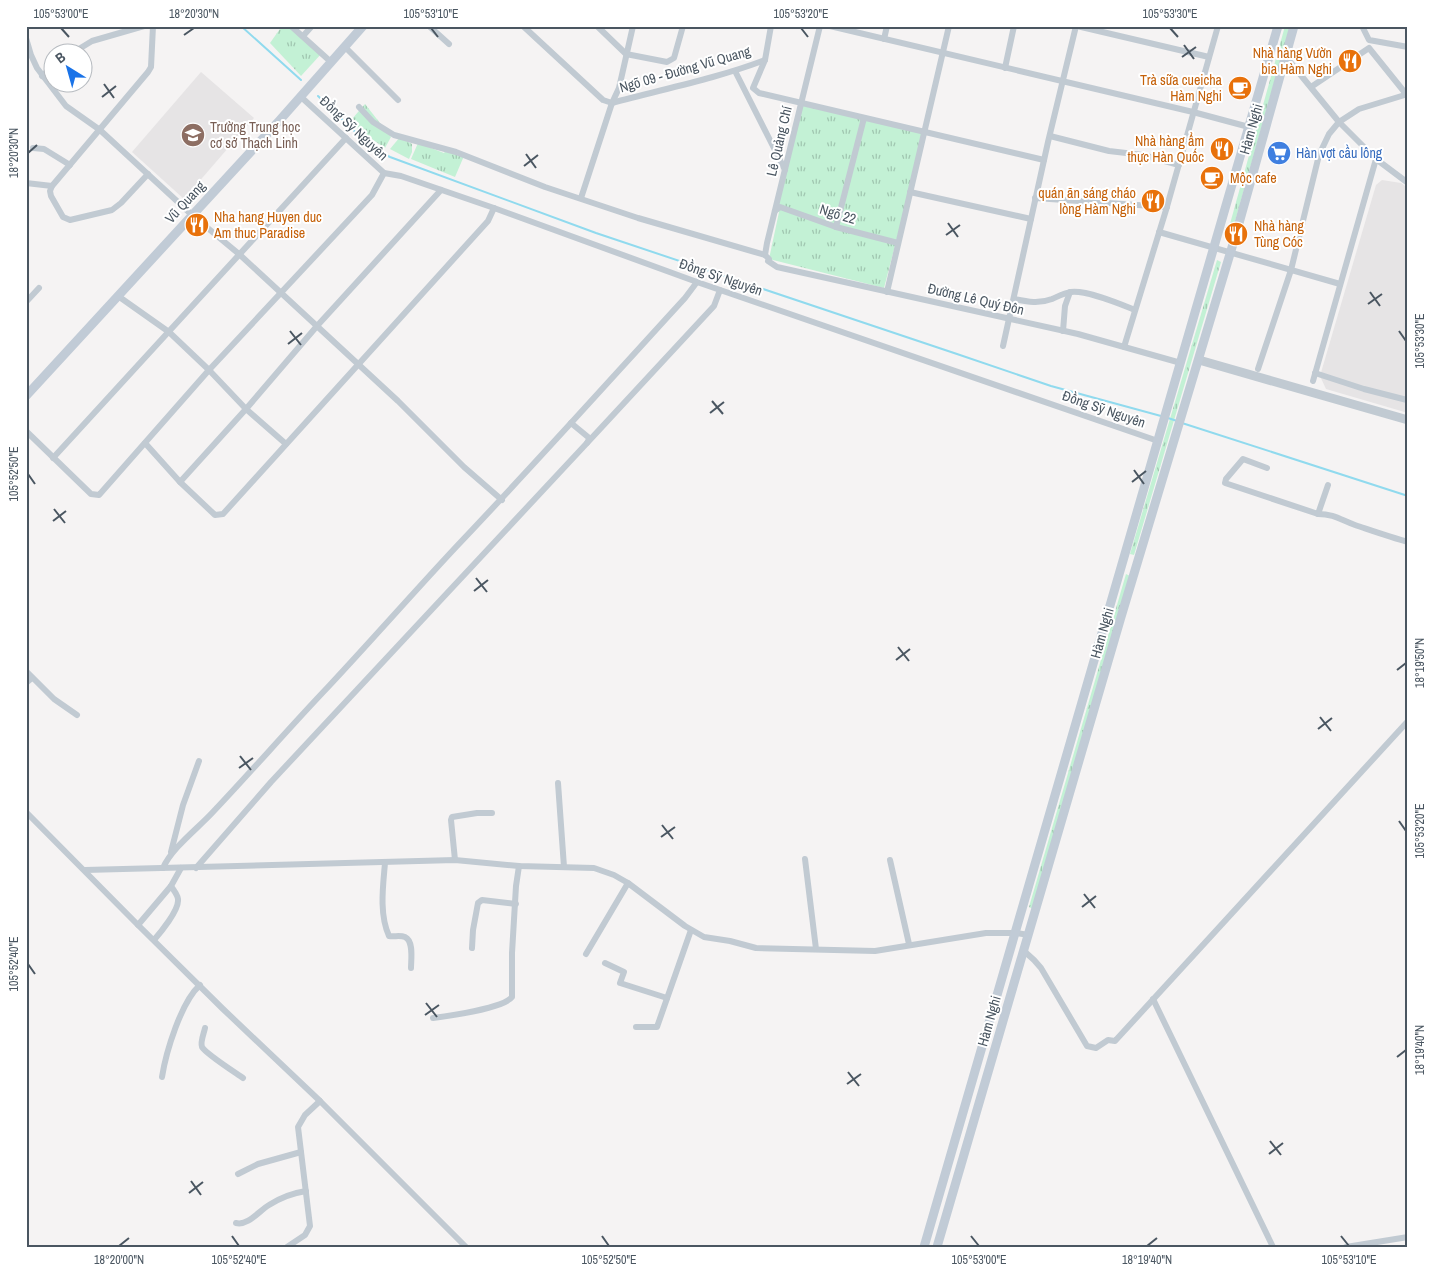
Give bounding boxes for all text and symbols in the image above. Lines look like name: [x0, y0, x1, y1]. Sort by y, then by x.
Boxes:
text: 105°53'00"E: [33, 6, 89, 22]
text: 18°20'30"N: [169, 6, 219, 22]
text: 105°53'10"E: [403, 6, 459, 22]
text: 105°53'20"E: [773, 6, 829, 22]
text: 105°53'30"E: [1142, 6, 1198, 22]
north arrow: [42, 42, 92, 92]
street label: Ngõ 09 - Đường Vũ Quang: [617, 42, 753, 96]
place label: Nhà hàng Vườn bia Hàm Nghi: [1253, 44, 1332, 78]
text: B: [51, 48, 69, 67]
restaurant icon: Nhà hàng Vườn bia Hàm Nghi: [1337, 48, 1363, 74]
place label: Trà sữa cueicha Hàm Nghi: [1140, 71, 1223, 105]
cafe icon: Trà sữa cueicha Hàm Nghi: [1227, 75, 1253, 101]
street label: Đồng Sỹ Nguyên: [316, 92, 392, 164]
street label: Hàm Nghi: [1235, 102, 1267, 156]
street label: Lê Quảng Chí: [762, 103, 796, 178]
place label: Trường Trung học cơ sở Thạch Linh: [210, 118, 300, 152]
school or university icon: Trường Trung học cơ sở Thạch Linh: [180, 122, 206, 148]
text: 18°20'30"N: [6, 128, 22, 178]
place label: Nhà hàng ẩm thực Hàn Quốc: [1127, 132, 1204, 166]
restaurant icon: Nhà hàng ẩm thực Hàn Quốc: [1209, 136, 1235, 162]
supermarket icon: Hàn vợt cầu lông: [1266, 140, 1292, 166]
place label: Hàn vợt cầu lông: [1296, 144, 1383, 162]
cafe icon: Mộc cafe: [1199, 165, 1225, 191]
place label: Mộc cafe: [1230, 169, 1277, 187]
street label: Vũ Quang: [161, 177, 209, 227]
place label: quán ăn sáng cháo lòng Hàm Nghi: [1038, 184, 1136, 218]
restaurant icon: quán ăn sáng cháo lòng Hàm Nghi: [1140, 188, 1166, 214]
street label: Ngõ 22: [818, 200, 858, 228]
place label: Nha hang Huyen duc Am thuc Paradise: [213, 208, 322, 242]
restaurant icon: Nha hang Huyen duc Am thuc Paradise: [184, 212, 210, 238]
place label: Nhà hàng Tùng Cóc: [1254, 217, 1304, 251]
restaurant icon: Nhà hàng Tùng Cóc: [1223, 221, 1249, 247]
street label: Đồng Sỹ Nguyên: [677, 254, 765, 300]
street label: Đường Lê Quý Đôn: [926, 279, 1026, 319]
text: 105°53'30"E: [1412, 313, 1428, 369]
street label: Đồng Sỹ Nguyên: [1060, 386, 1148, 432]
text: 105°52'50"E: [6, 446, 22, 502]
street label: Hàm Nghi: [1086, 606, 1118, 660]
text: 18°19'50"N: [1412, 638, 1428, 688]
text: 105°53'20"E: [1412, 803, 1428, 859]
text: 105°52'40"E: [6, 936, 22, 992]
street label: Hàm Nghi: [973, 994, 1005, 1048]
text: 18°19'40"N: [1412, 1025, 1428, 1075]
text: 18°20'00"N: [94, 1252, 144, 1268]
text: 105°52'40"E: [211, 1252, 267, 1268]
text: 105°52'50"E: [581, 1252, 637, 1268]
text: 105°53'00"E: [951, 1252, 1007, 1268]
text: 18°19'40"N: [1122, 1252, 1172, 1268]
text: 105°53'10"E: [1321, 1252, 1377, 1268]

